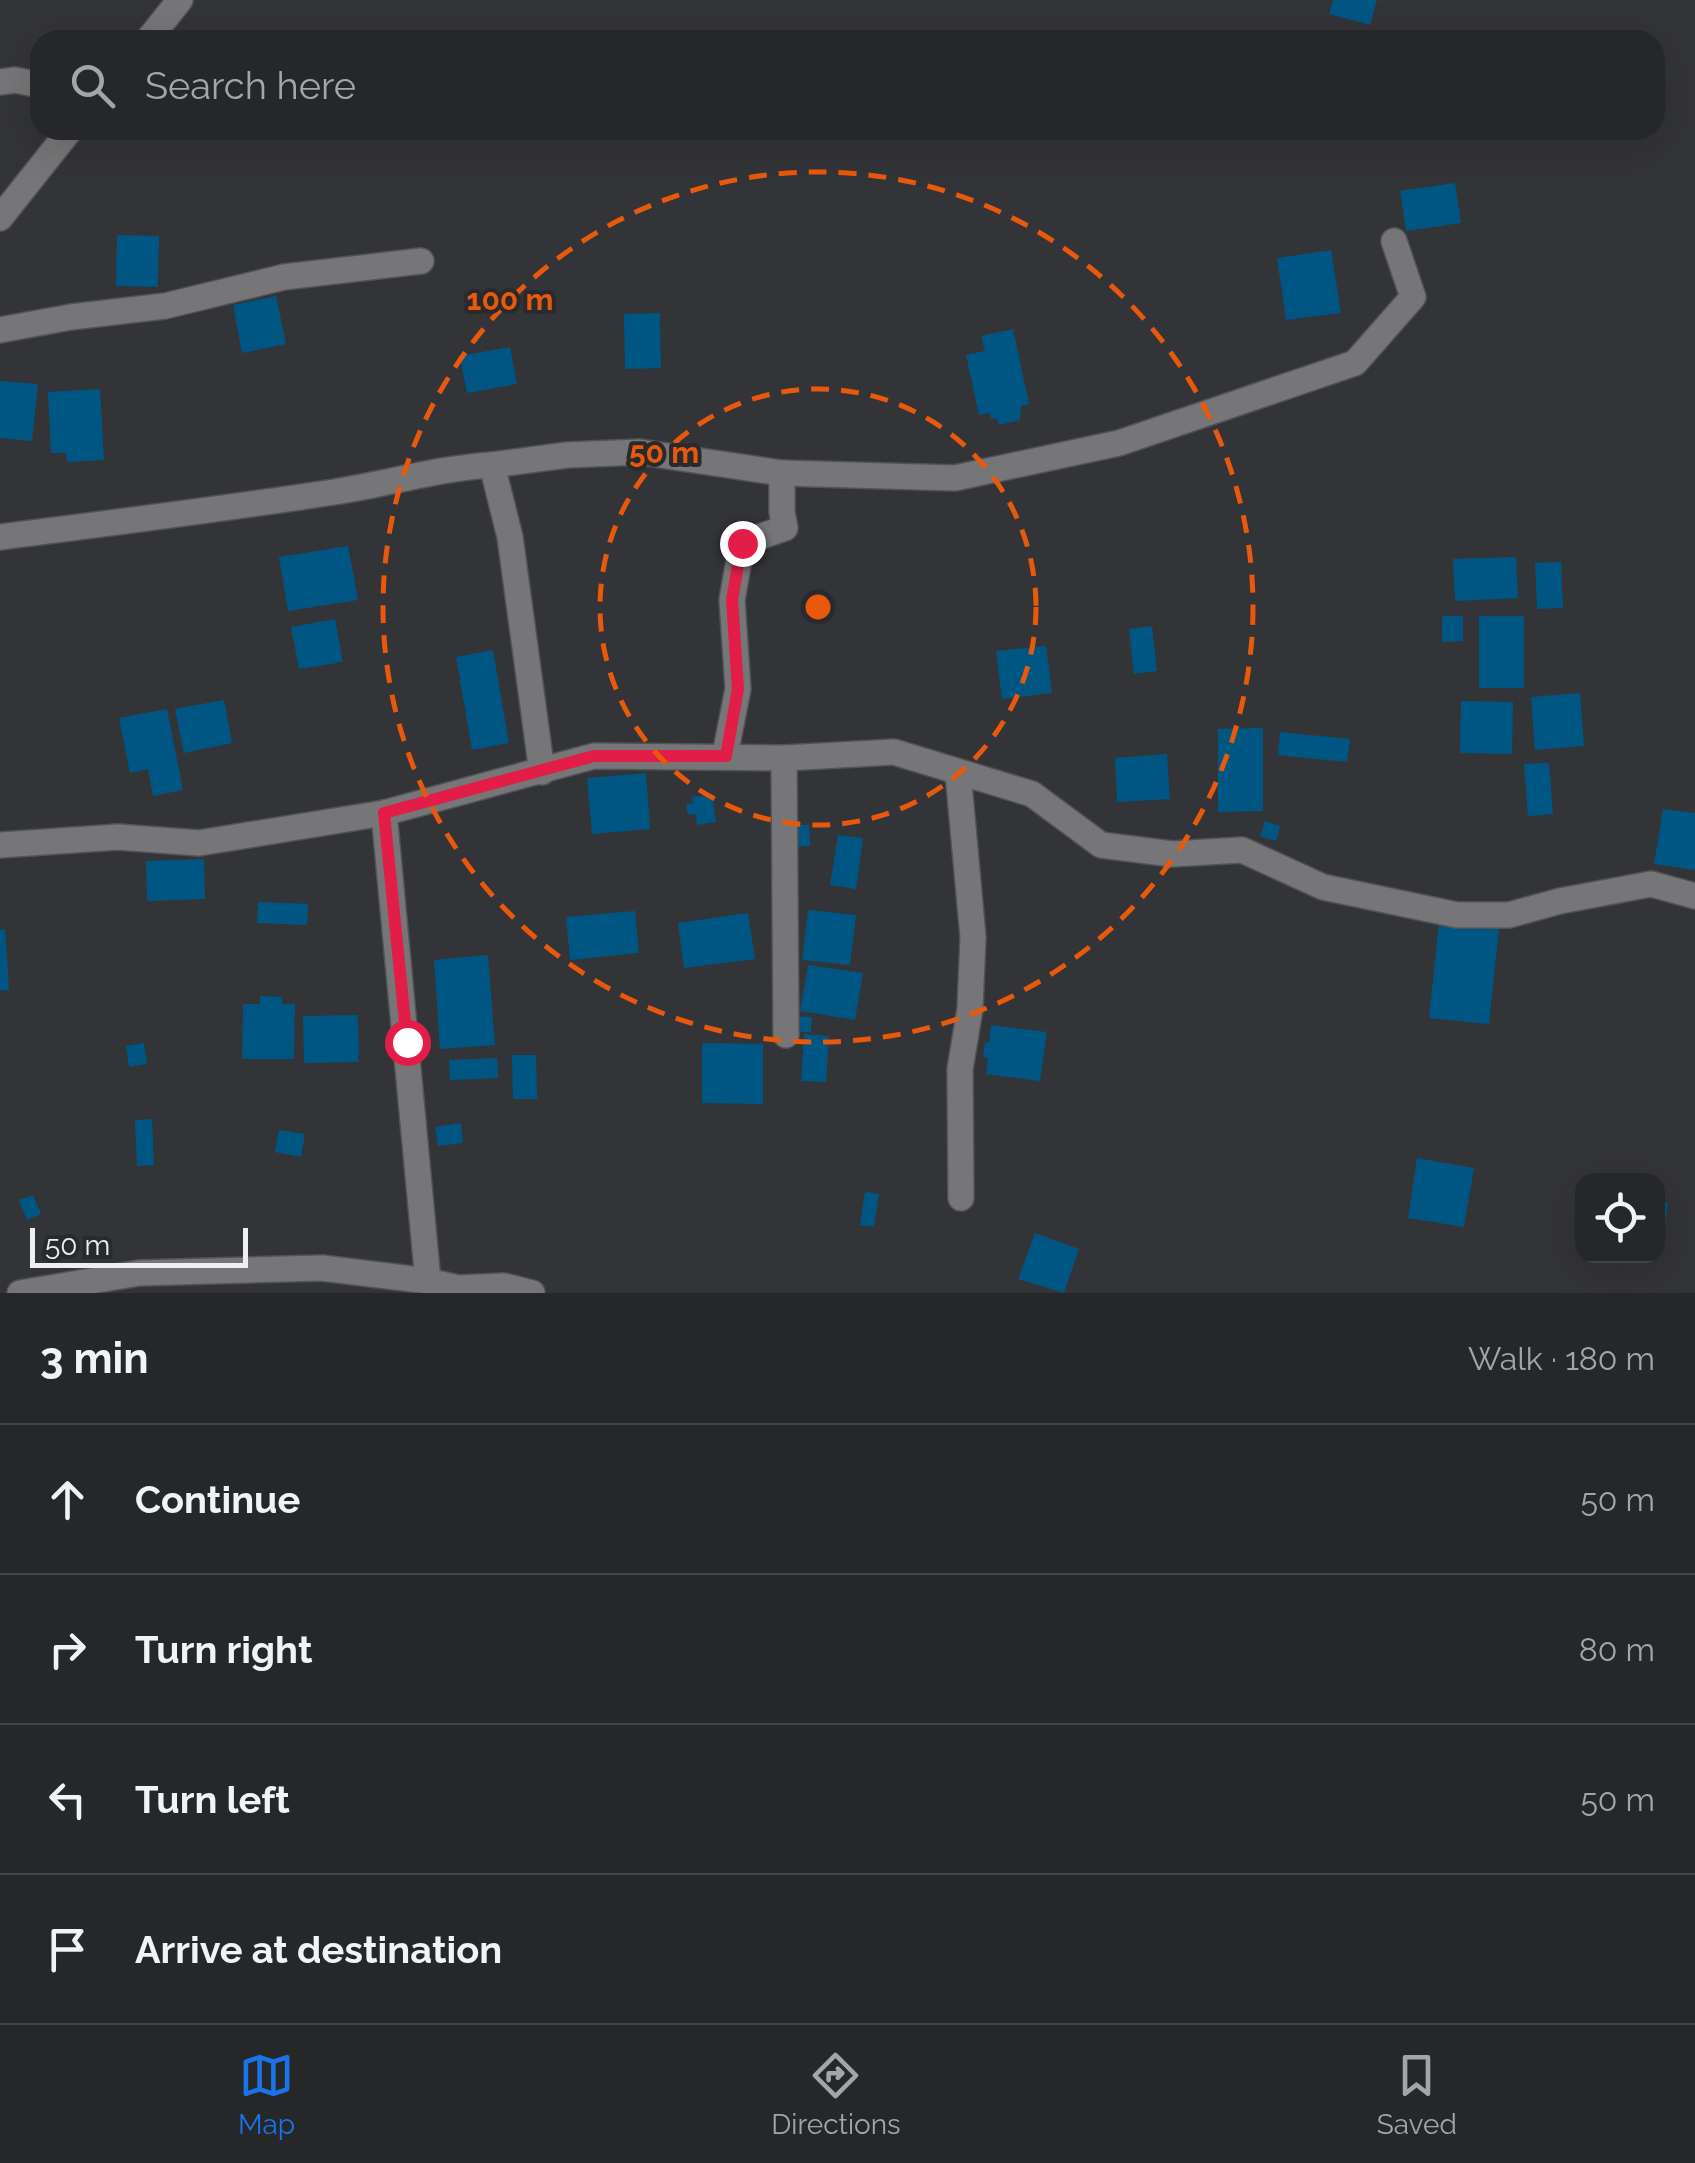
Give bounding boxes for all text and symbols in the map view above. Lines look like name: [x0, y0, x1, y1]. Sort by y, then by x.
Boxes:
search box: [30, 30, 1665, 140]
icon: search: [65, 58, 120, 113]
text: Search here: [145, 63, 356, 108]
text: 100 m: [467, 282, 553, 317]
text: 50 m: [629, 435, 699, 470]
route end: [720, 521, 766, 567]
centre of rings: [800, 589, 836, 625]
route start: [385, 1020, 431, 1066]
map controls: [1575, 1173, 1665, 1263]
button: locate: [1575, 1173, 1665, 1263]
scale bar: [30, 1223, 248, 1268]
text: 50 m: [45, 1229, 110, 1262]
text: 3 min: [40, 1334, 149, 1383]
text: Walk · 180 m: [1468, 1340, 1655, 1377]
icon: ahead: [40, 1472, 95, 1527]
text: Continue: [135, 1477, 300, 1522]
text: 50 m: [1580, 1481, 1655, 1518]
icon: right: [40, 1622, 95, 1677]
text: Turn right: [135, 1627, 312, 1672]
text: 80 m: [1579, 1631, 1655, 1668]
icon: left: [40, 1772, 95, 1827]
text: Turn left: [135, 1777, 290, 1822]
text: 50 m: [1580, 1781, 1655, 1818]
icon: arrive: [40, 1922, 95, 1977]
text: Arrive at destination: [135, 1927, 502, 1972]
tab: Map: [238, 2048, 295, 2141]
tab: Directions: [771, 2048, 901, 2141]
tab: Saved: [1377, 2048, 1457, 2141]

